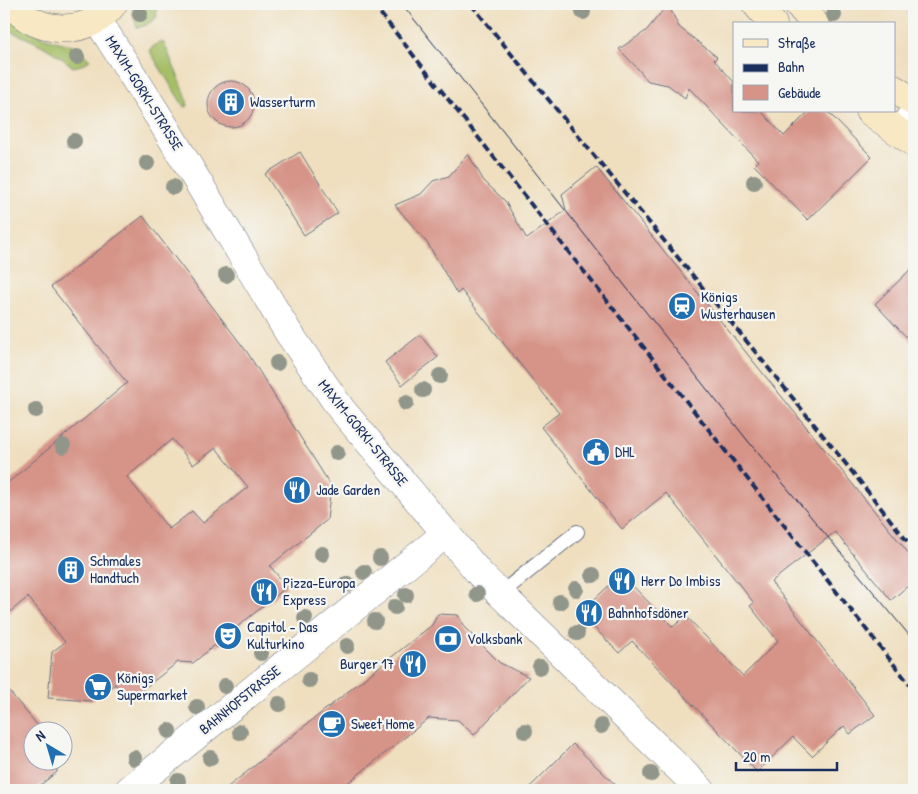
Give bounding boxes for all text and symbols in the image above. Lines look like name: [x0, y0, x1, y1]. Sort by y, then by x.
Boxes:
legend: [733, 22, 896, 112]
street label: MAXIM-GORKI-STRASSE: [101, 31, 188, 155]
text: Straße: [778, 32, 816, 53]
text: Bahn: [778, 56, 805, 77]
text: Gebäude: [778, 82, 821, 103]
building icon: Wasserturm: [216, 87, 246, 117]
place label: Wasserturm: [250, 91, 316, 112]
place label: Königs Wusterhausen: [701, 286, 776, 324]
station icon: Königs Wusterhausen: [667, 291, 697, 321]
street label: MAXIM-GORKI-STRASSE: [314, 375, 413, 491]
public building icon: DHL: [581, 437, 611, 467]
place label: DHL: [615, 441, 635, 462]
restaurant icon: Jade Garden: [282, 475, 312, 505]
place label: Jade Garden: [316, 479, 380, 500]
place label: Schmales Handtuch: [90, 550, 141, 588]
building icon: Schmales Handtuch: [56, 555, 86, 585]
restaurant icon: Herr Do Imbiss: [607, 566, 637, 596]
place label: Herr Do Imbiss: [641, 570, 721, 591]
place label: Pizza-Europa Express: [283, 572, 355, 610]
restaurant icon: Pizza-Europa Express: [249, 577, 279, 607]
restaurant icon: Bahnhofsdöner: [574, 598, 604, 628]
place label: Bahnhofsdöner: [608, 602, 689, 623]
place label: Capitol - Das Kulturkino: [247, 616, 318, 654]
theatre icon: Capitol - Das Kulturkino: [213, 621, 243, 651]
bank icon: Volksbank: [433, 624, 463, 654]
place label: Volksbank: [467, 628, 523, 649]
restaurant icon: Burger 17: [398, 649, 428, 679]
place label: Burger 17: [340, 653, 394, 674]
street label: BAHNHOFSTRASSE: [194, 660, 285, 739]
place label: Königs Supermarket: [117, 667, 188, 705]
supermarket icon: Königs Supermarket: [83, 672, 113, 702]
cafe icon: Sweet Home: [317, 709, 347, 739]
place label: Sweet Home: [351, 713, 415, 734]
north arrow: [22, 722, 72, 772]
text: N: [31, 725, 49, 745]
scale bar: [736, 739, 837, 771]
text: 20 m: [743, 746, 770, 767]

